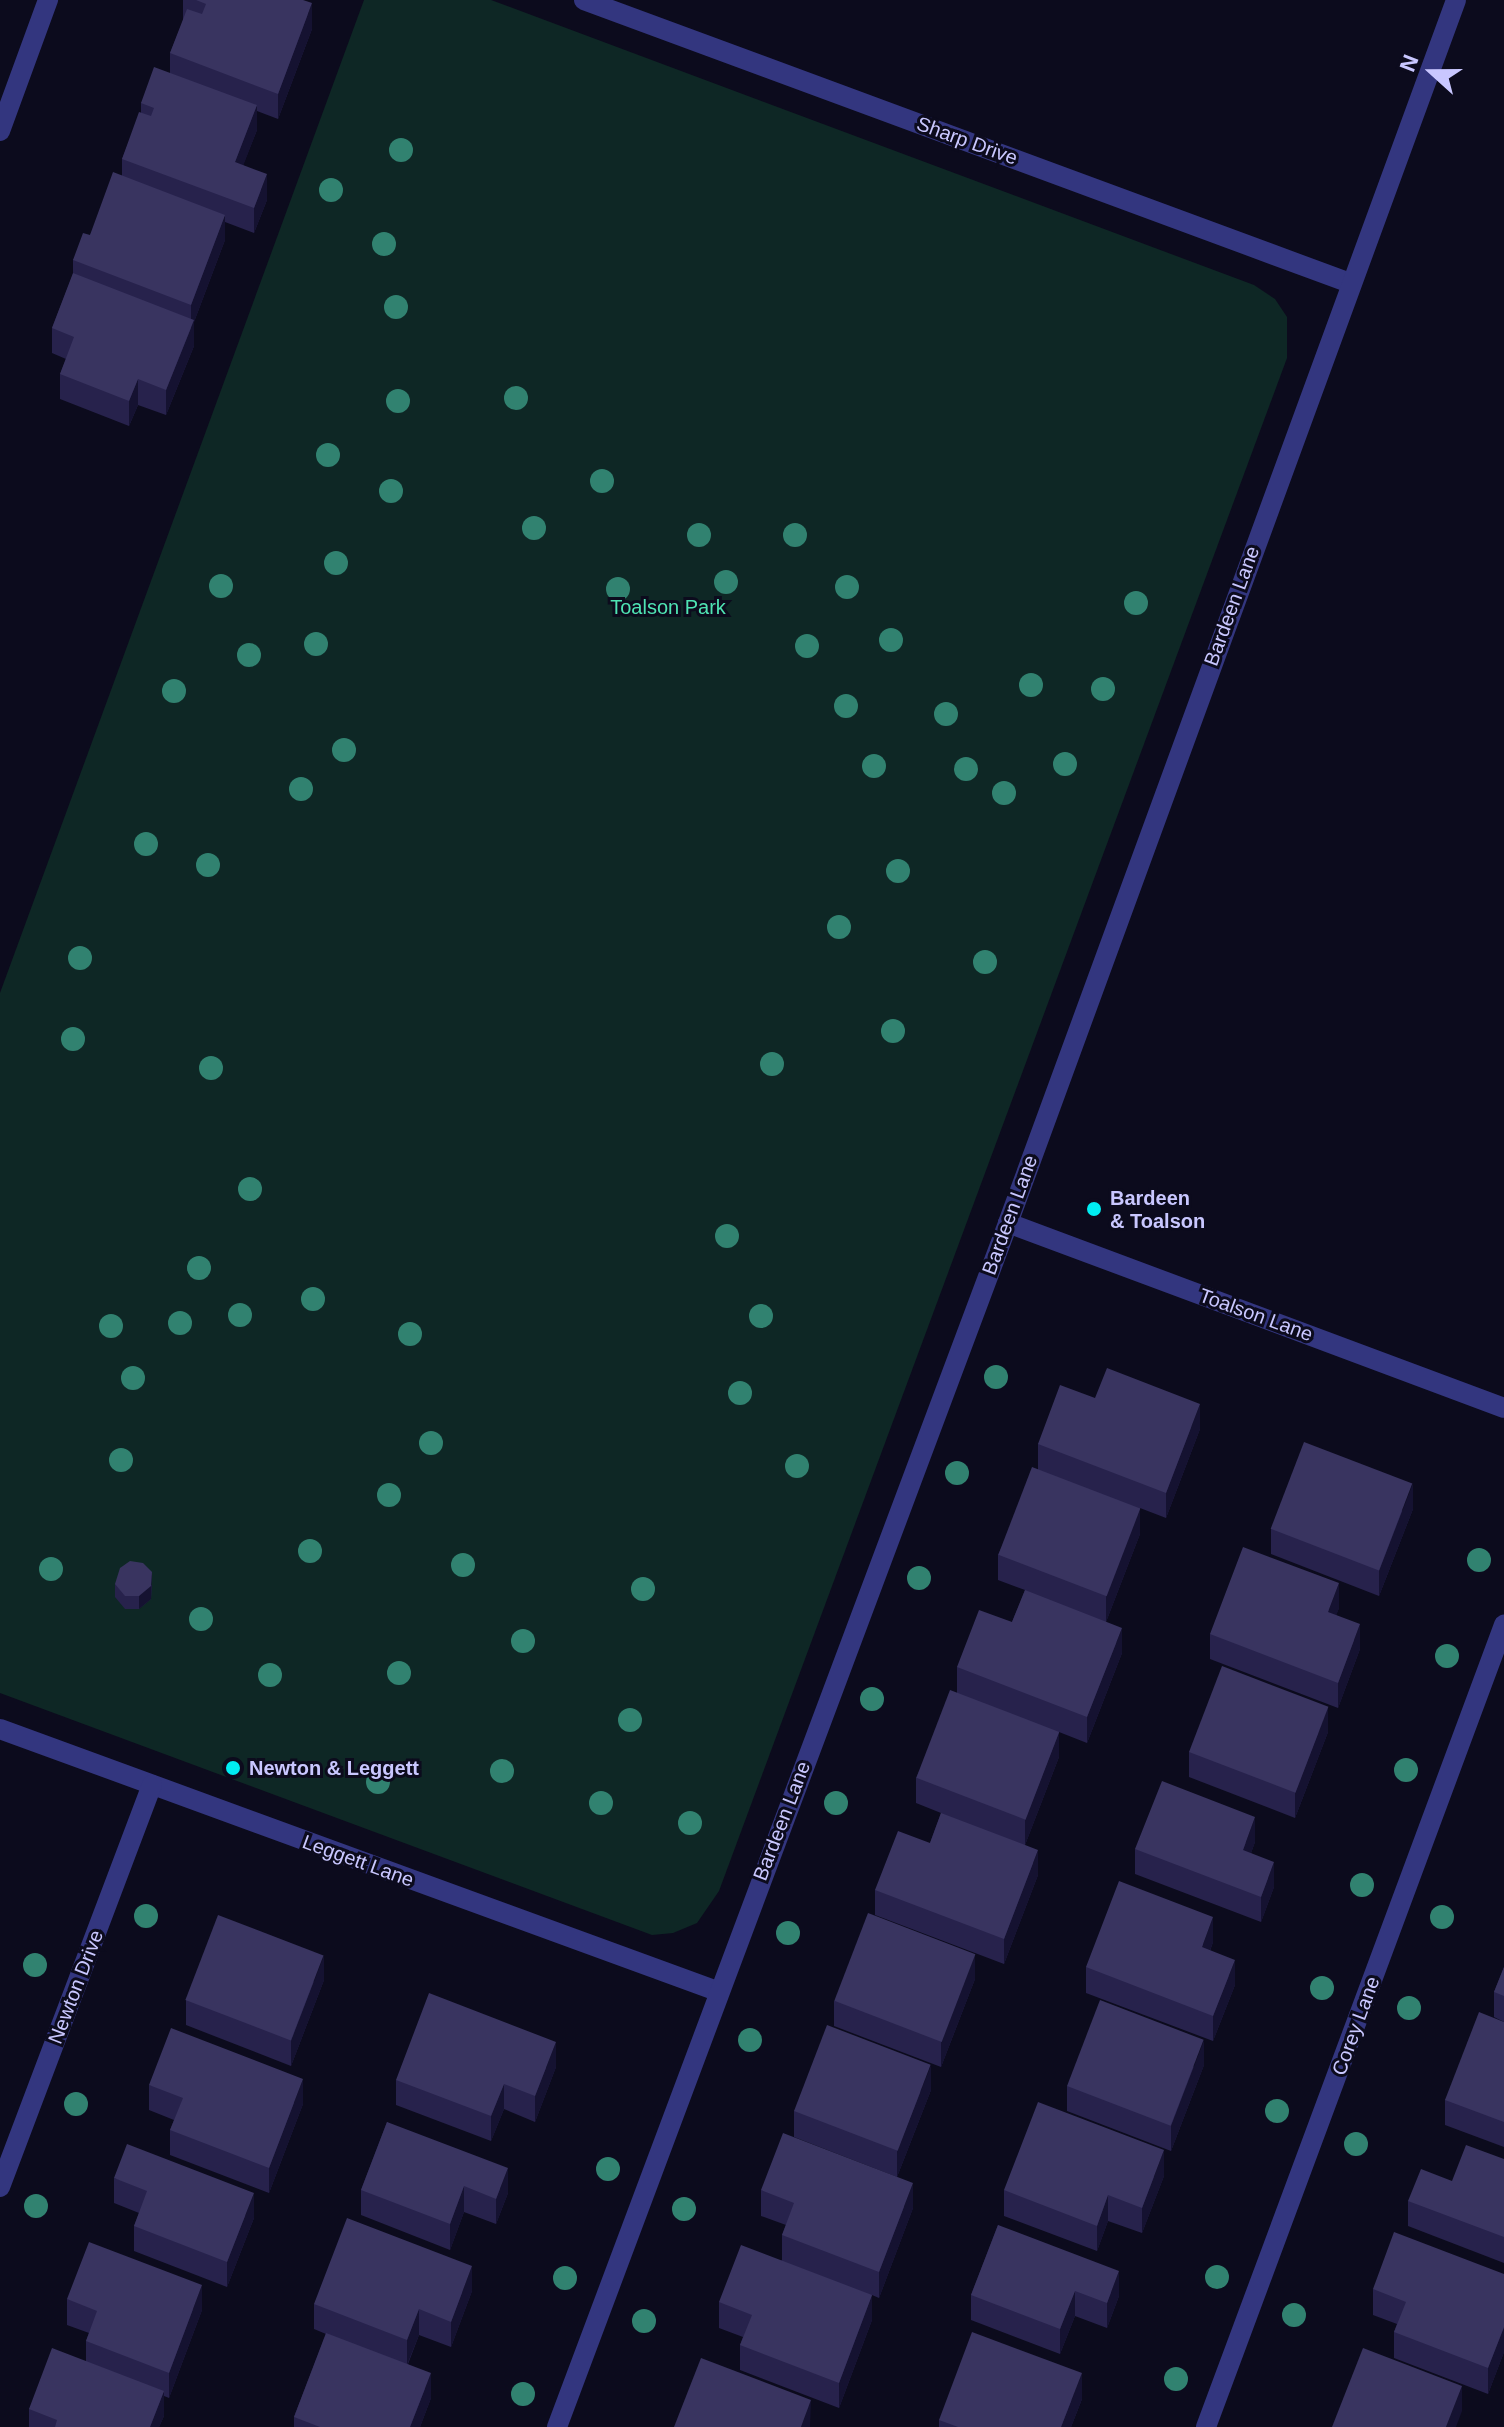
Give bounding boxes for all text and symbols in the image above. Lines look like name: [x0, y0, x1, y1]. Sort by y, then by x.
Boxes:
north arrow: [1392, 32, 1472, 112]
text: N: [1395, 51, 1424, 75]
street label: Sharp Drive: [913, 112, 1021, 170]
street label: Bardeen Lane: [1199, 543, 1265, 669]
park label: Toalson Park: [610, 595, 726, 619]
street label: Bardeen Lane: [977, 1152, 1043, 1278]
place label: Bardeen & Toalson: [1110, 1186, 1205, 1233]
marker: Bardeen & Toalson: [1085, 1200, 1103, 1218]
street label: Toalson Lane: [1196, 1283, 1316, 1347]
place label: Newton & Leggett: [249, 1756, 419, 1780]
street label: Bardeen Lane: [748, 1758, 816, 1884]
marker: Newton & Leggett: [224, 1759, 242, 1777]
street label: Leggett Lane: [299, 1830, 417, 1892]
street label: Newton Drive: [43, 1927, 109, 2047]
street label: Corey Lane: [1327, 1973, 1385, 2079]

